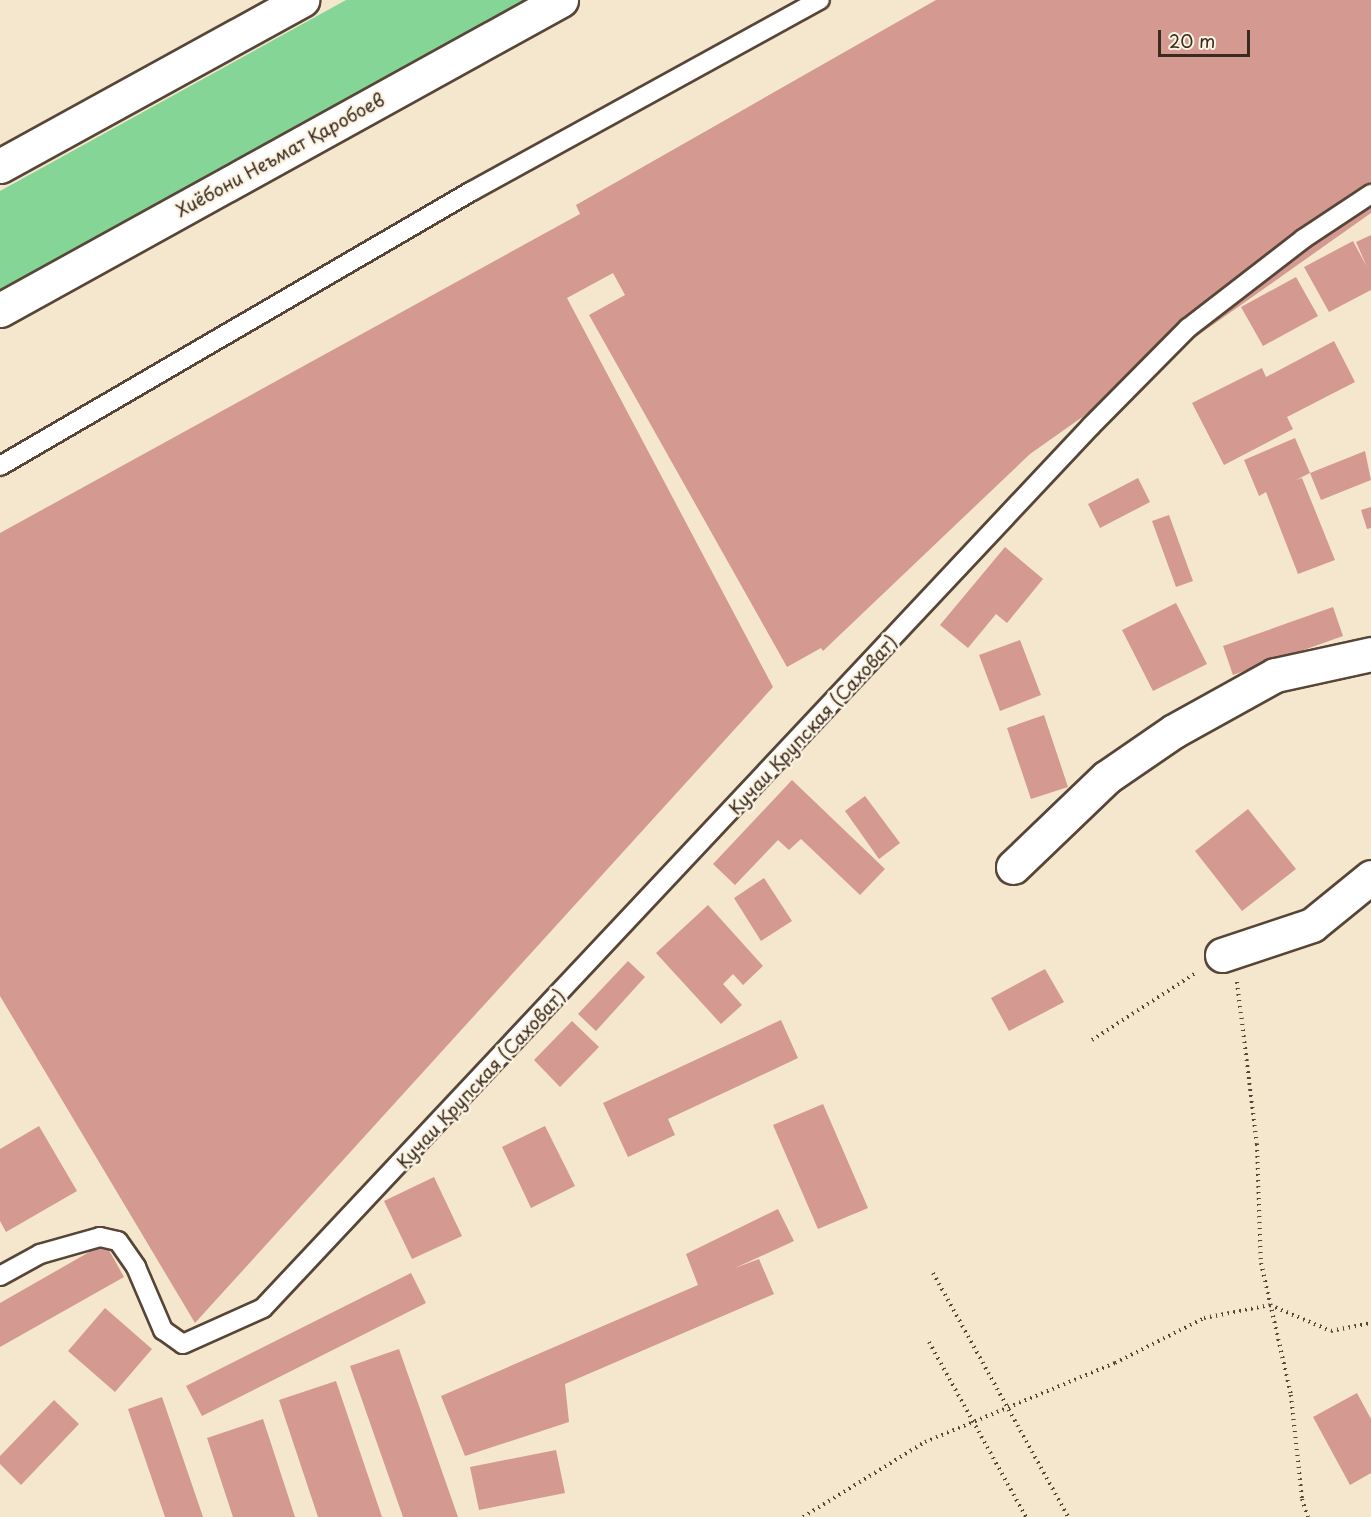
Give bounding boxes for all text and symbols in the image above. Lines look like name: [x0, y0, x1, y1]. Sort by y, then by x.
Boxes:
scale bar: [1161, 18, 1252, 56]
text: 20 m: [1169, 27, 1215, 54]
street label: Хиёбони Неъмат Қаробоев: [172, 88, 388, 222]
street label: Кучаи Крупская (Саховат): [724, 631, 902, 819]
street label: Кучаи Крупская (Саховат): [392, 985, 570, 1173]

